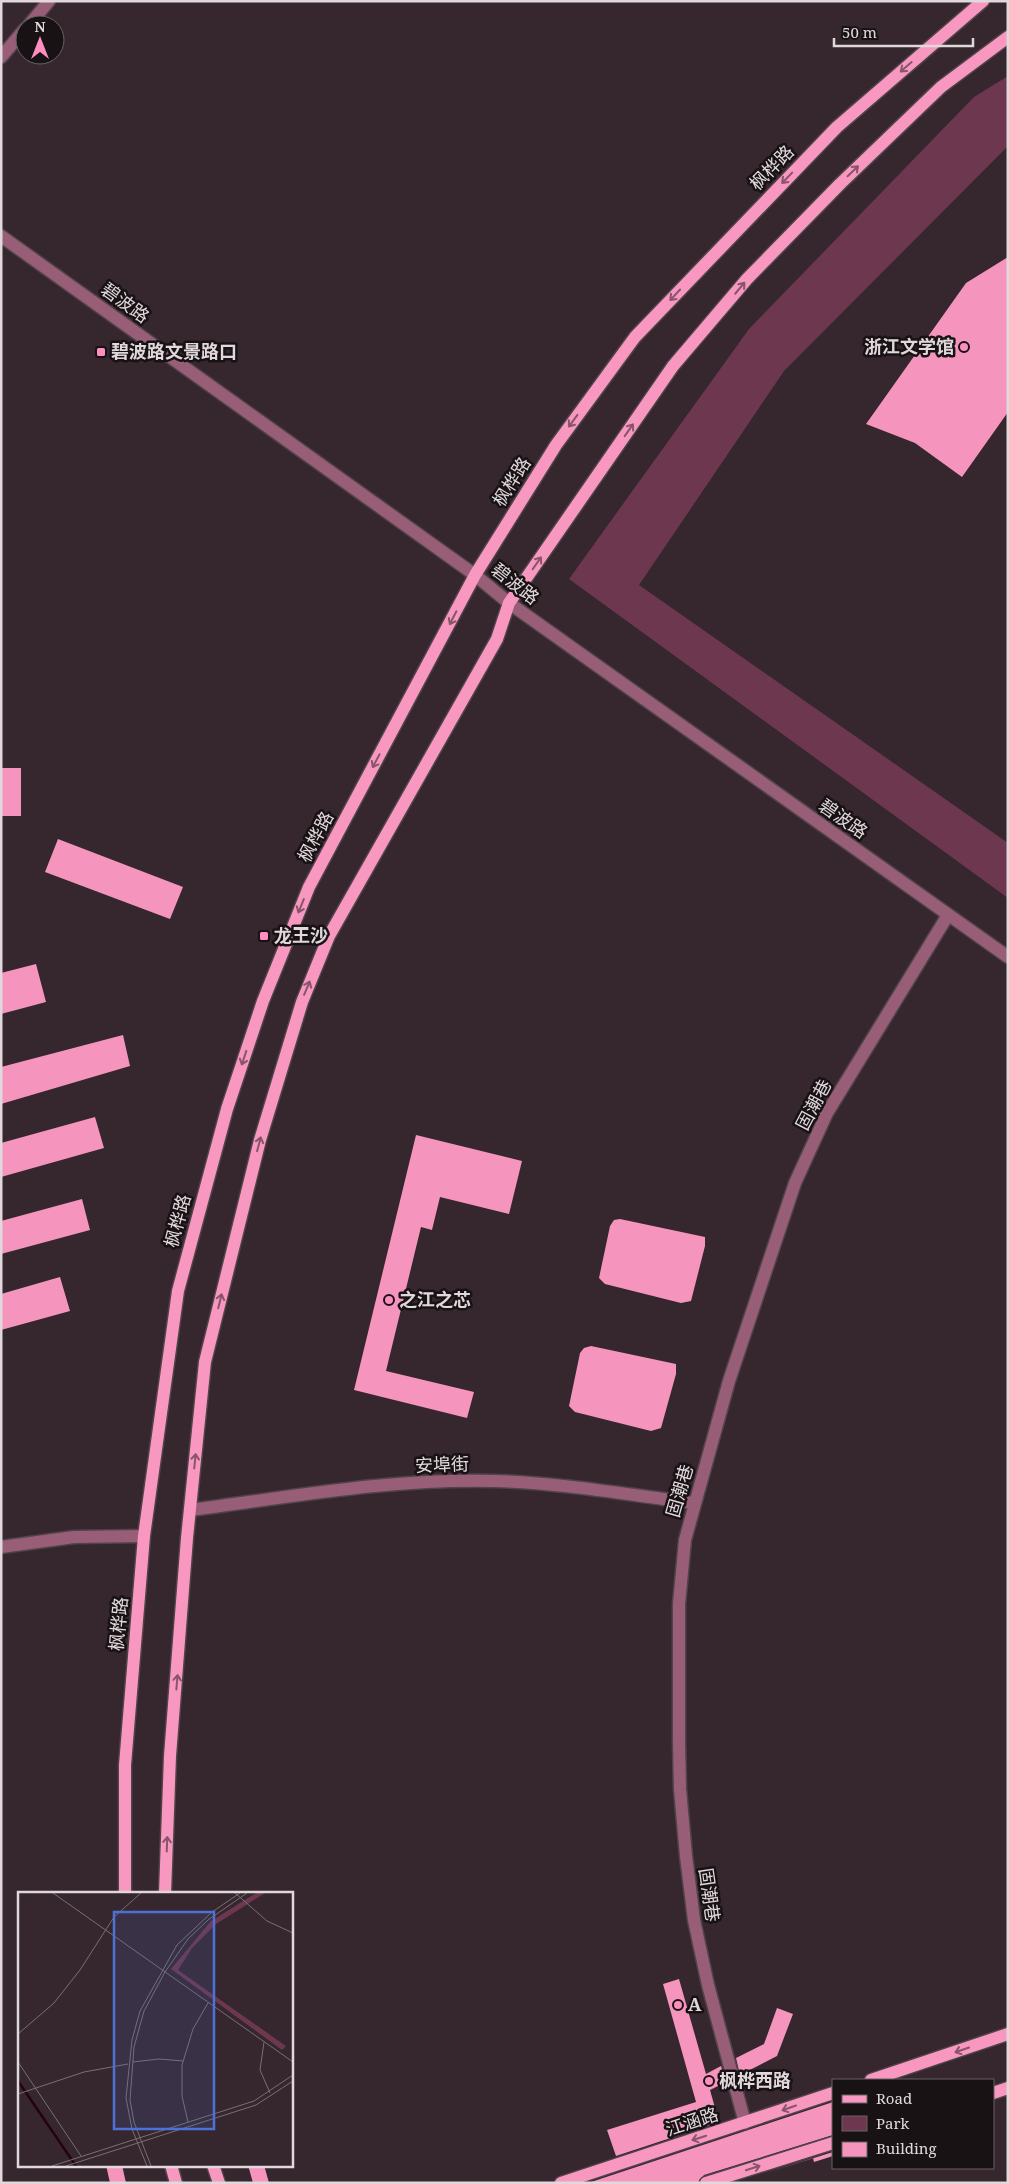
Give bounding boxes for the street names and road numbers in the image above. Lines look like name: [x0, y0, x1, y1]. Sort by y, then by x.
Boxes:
street label: 枫桦路: [744, 140, 799, 195]
street label: 碧波路: [97, 277, 154, 328]
street label: 枫桦路: [487, 452, 536, 511]
street label: 碧波路: [487, 557, 544, 609]
street label: 碧波路: [815, 793, 873, 843]
street label: 枫桦路: [292, 807, 338, 866]
street label: 固潮巷: [790, 1075, 836, 1134]
street label: 枫桦路: [158, 1192, 196, 1250]
street label: 安埠街: [415, 1451, 469, 1477]
street label: 固潮巷: [660, 1461, 698, 1520]
street label: 枫桦路: [104, 1596, 132, 1652]
street label: 固潮巷: [694, 1866, 726, 1923]
street label: 江涵路: [662, 2101, 721, 2141]

